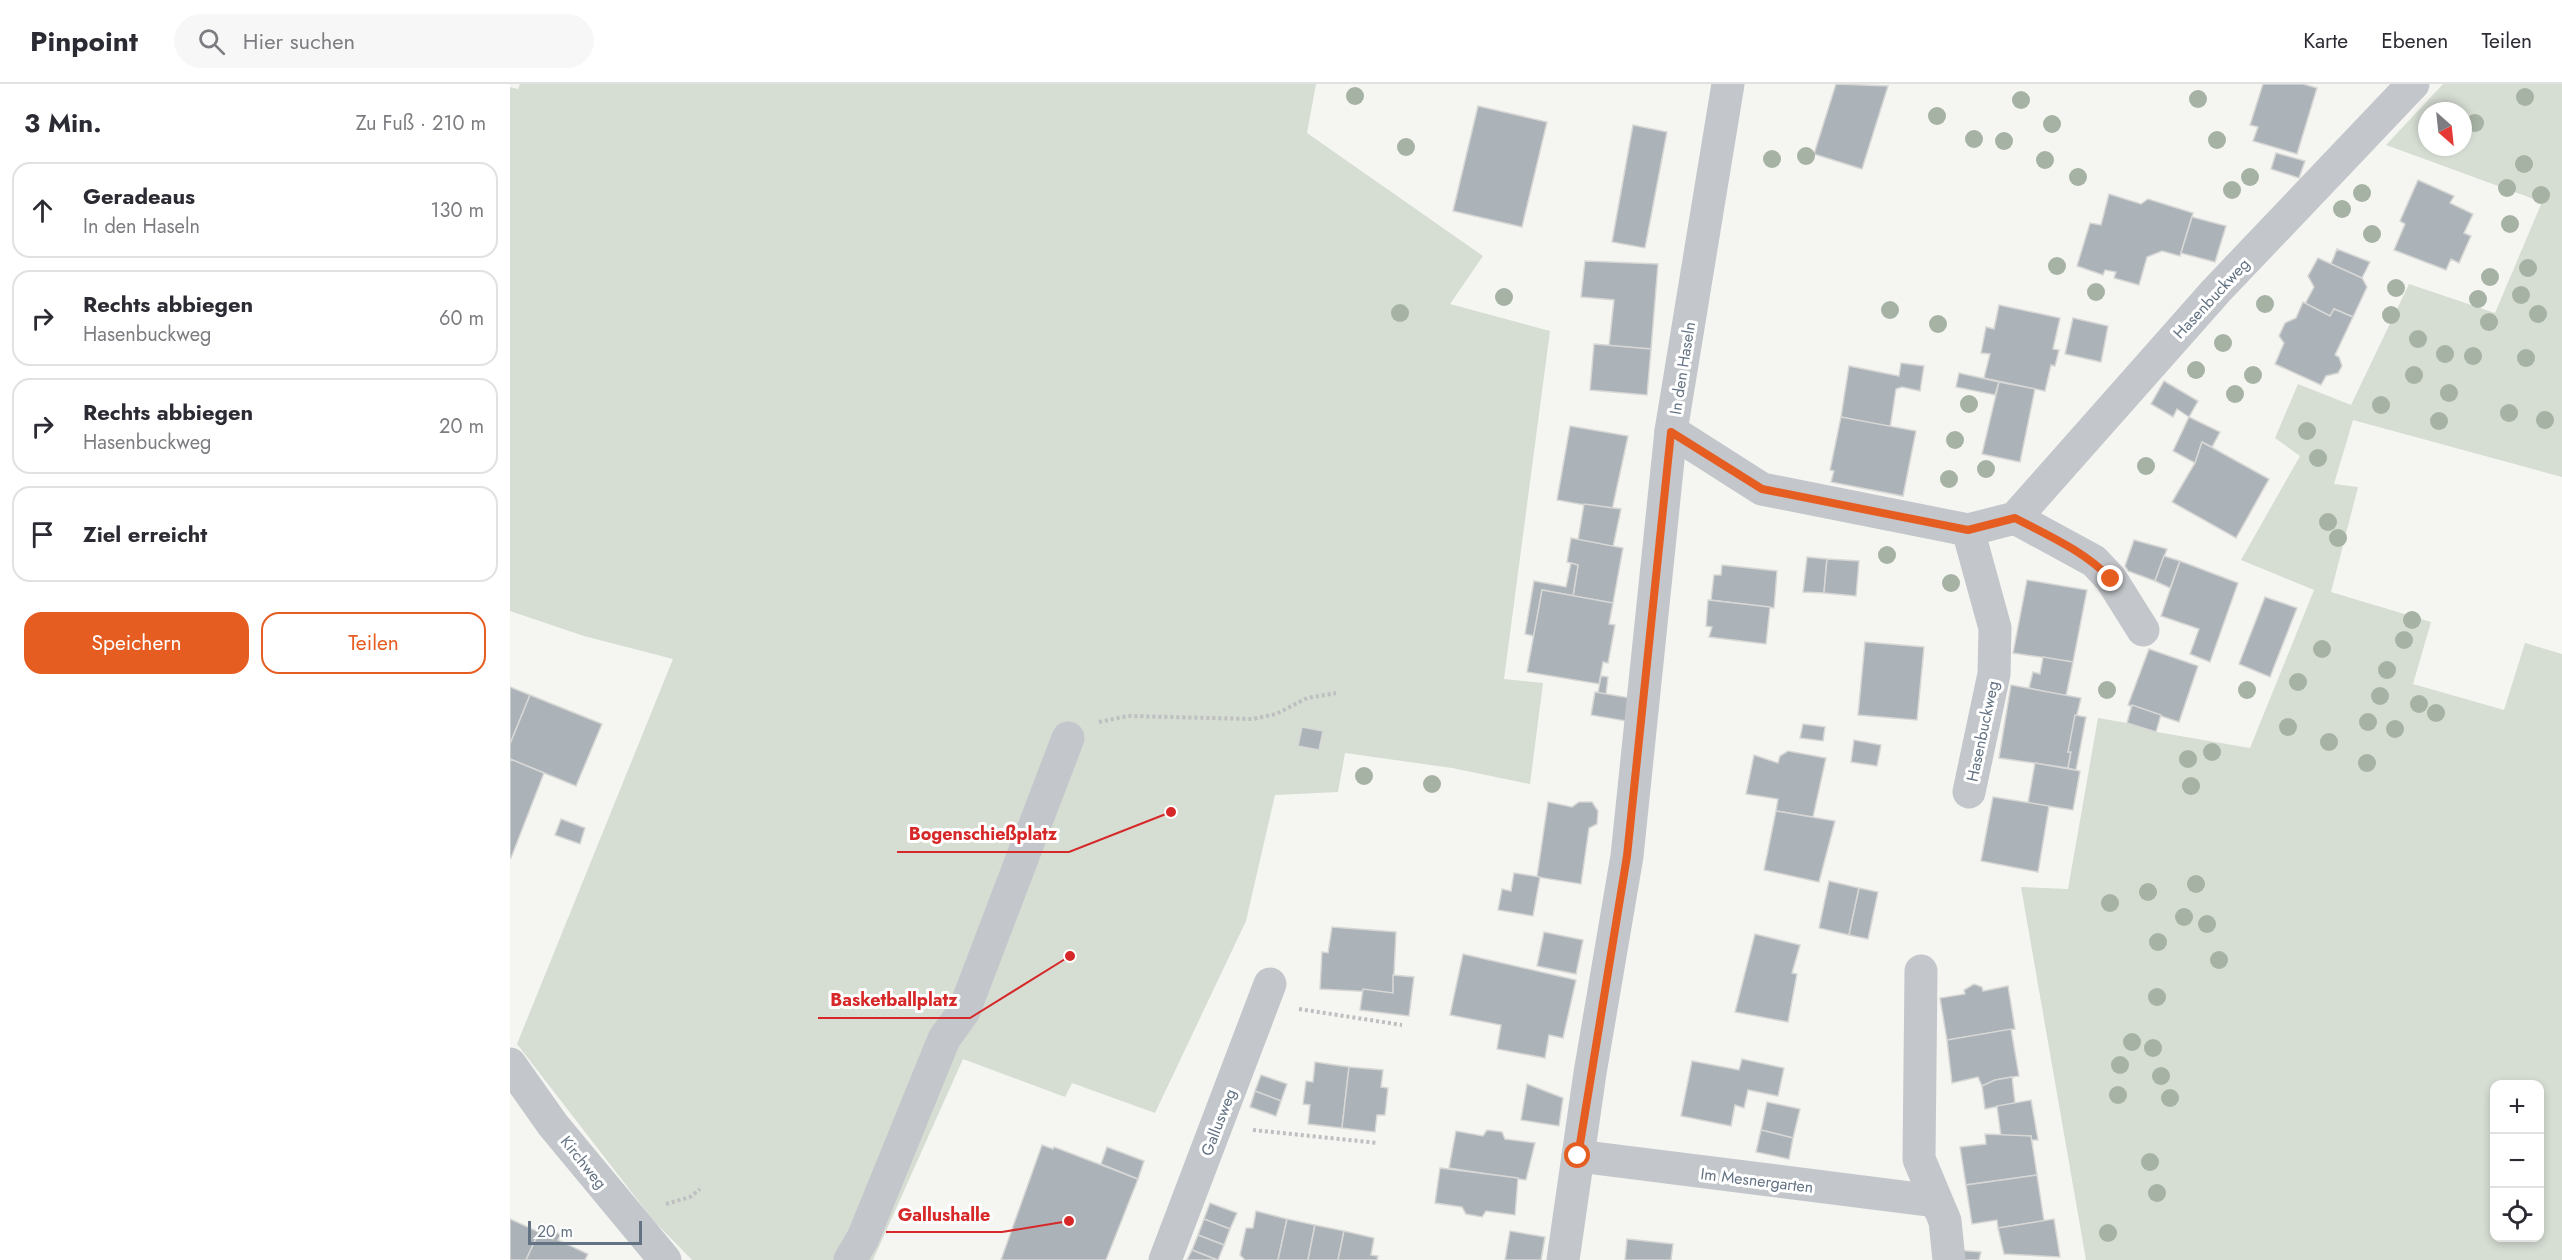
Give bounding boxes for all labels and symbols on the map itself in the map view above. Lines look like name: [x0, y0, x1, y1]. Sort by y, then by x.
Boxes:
north arrow: [2418, 102, 2472, 156]
street label: Hasenbuckweg: [2168, 253, 2255, 344]
street label: In den Haseln: [1664, 320, 1701, 416]
route end: [2097, 565, 2123, 591]
street label: Hasenbuckweg: [1961, 678, 2004, 784]
callout: Bogenschießplatz: [897, 816, 1069, 852]
text: Bogenschießplatz: [909, 821, 1058, 847]
callout: Basketballplatz: [818, 982, 970, 1018]
text: Basketballplatz: [830, 987, 958, 1013]
street label: Gallusweg: [1195, 1085, 1242, 1159]
street label: Kirchweg: [555, 1131, 612, 1194]
route start: [1564, 1142, 1590, 1168]
street label: Im Mesnergarten: [1699, 1162, 1815, 1199]
callout: Gallushalle: [886, 1196, 1002, 1232]
text: Gallushalle: [898, 1202, 990, 1228]
scale bar: [528, 1218, 642, 1246]

